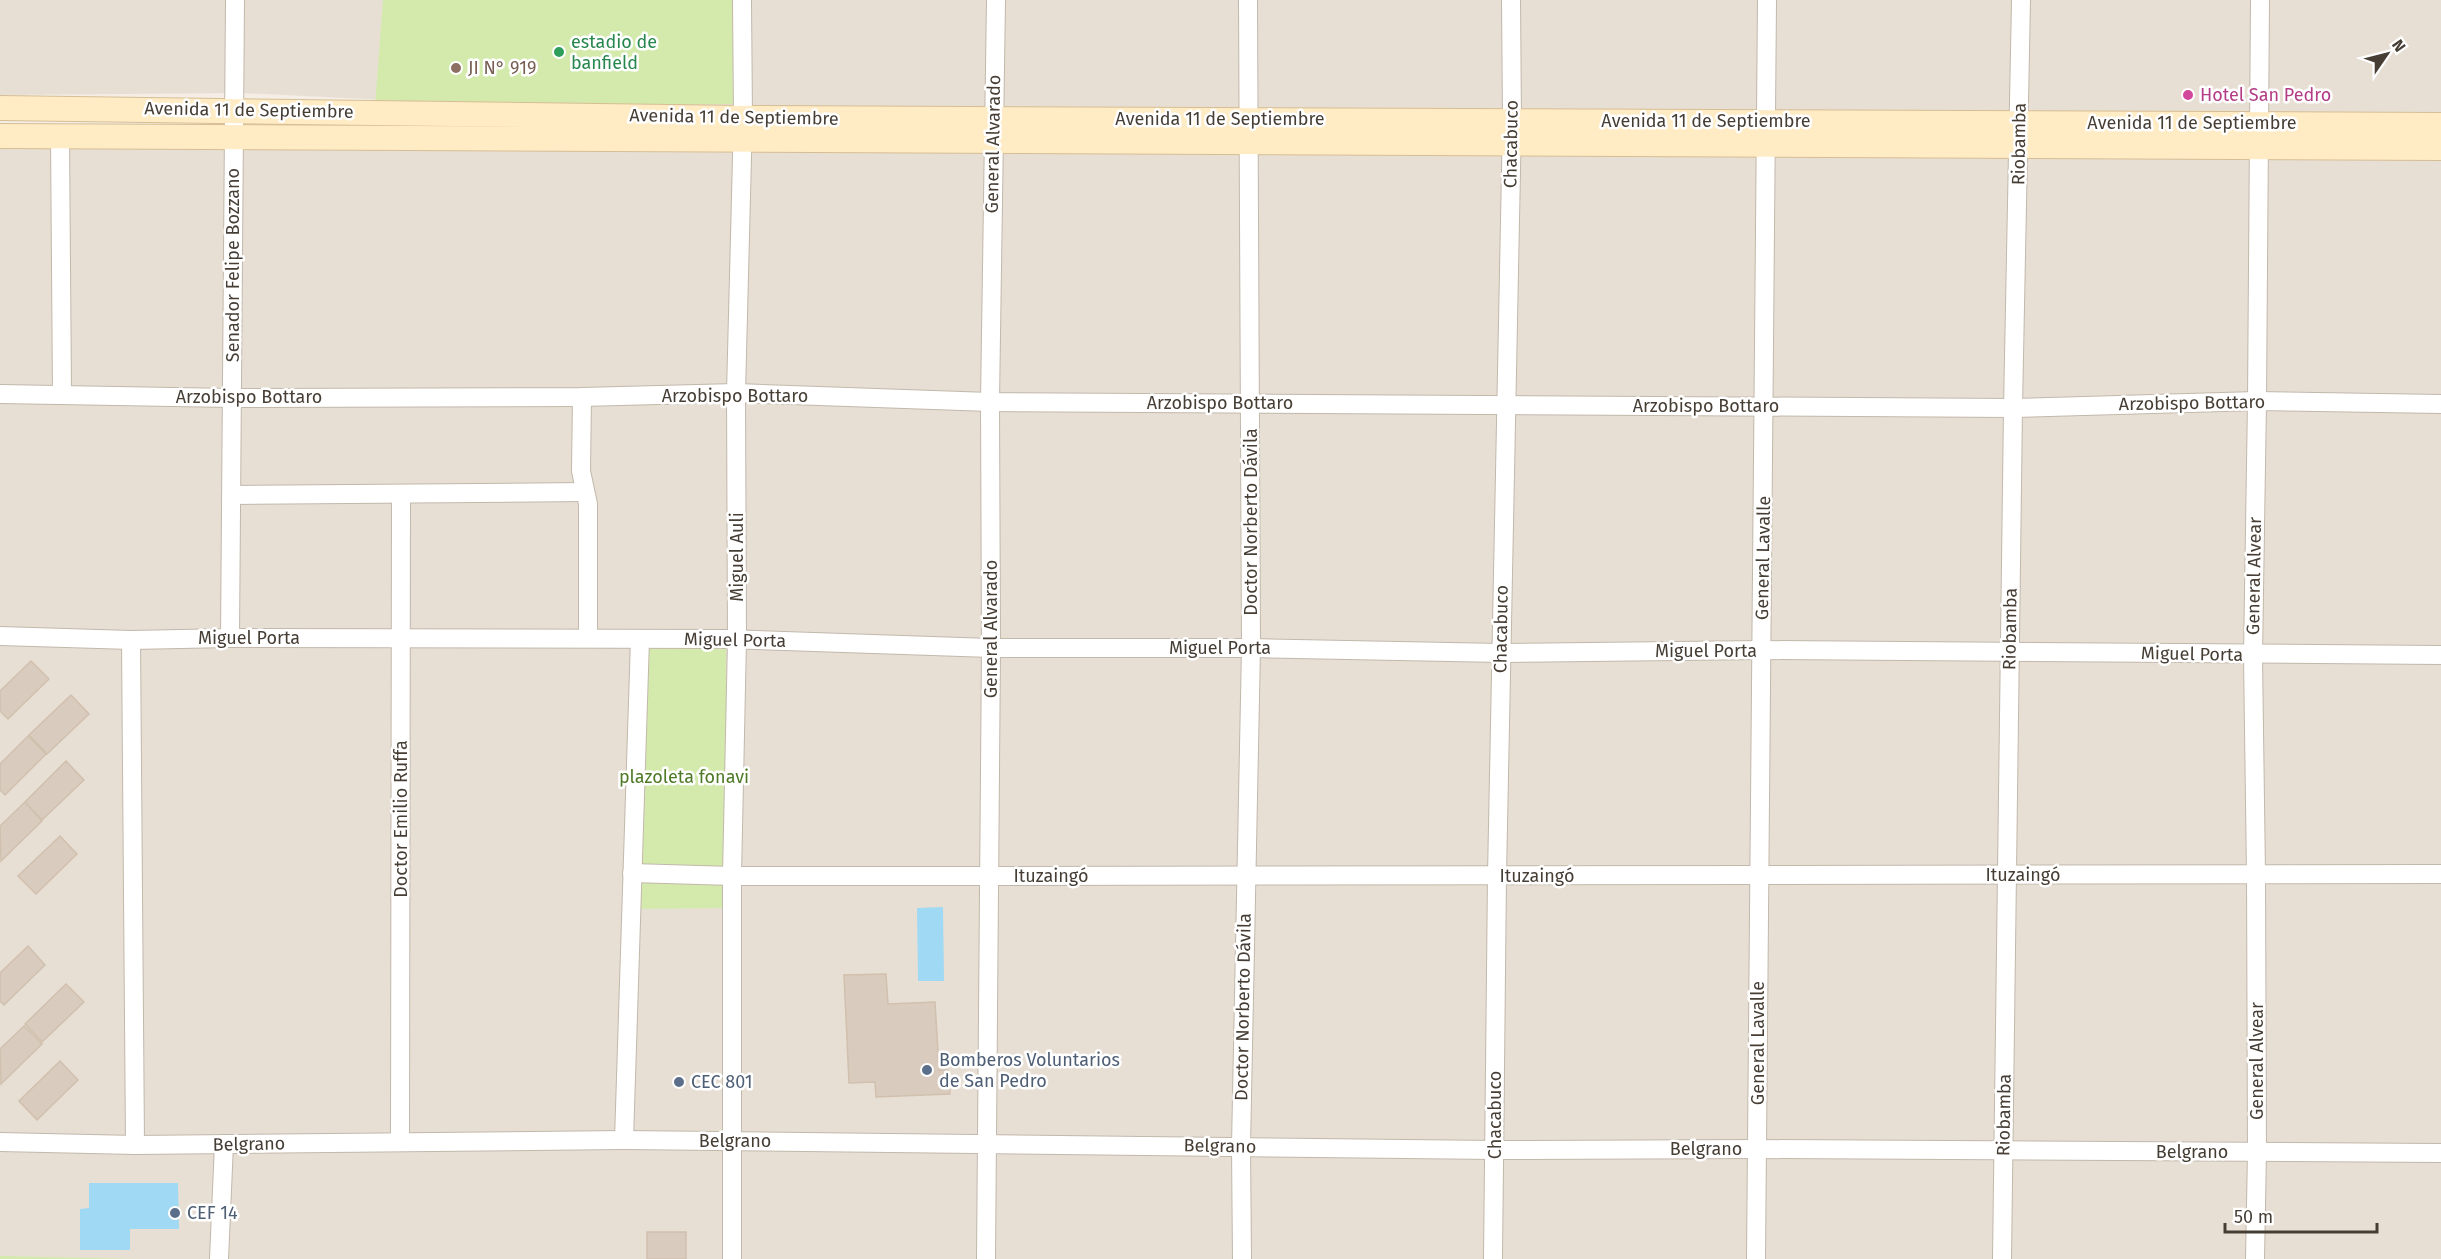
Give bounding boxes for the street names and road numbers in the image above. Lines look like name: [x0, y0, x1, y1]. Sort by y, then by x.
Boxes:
street label: General Alvarado: [981, 74, 1005, 214]
street label: Avenida 11 de Septiembre: [144, 97, 354, 123]
street label: Chacabuco: [1499, 100, 1523, 188]
street label: Riobamba: [2007, 103, 2031, 185]
street label: Avenida 11 de Septiembre: [629, 104, 839, 130]
street label: Avenida 11 de Septiembre: [1115, 108, 1325, 130]
street label: Avenida 11 de Septiembre: [1601, 110, 1811, 132]
street label: Avenida 11 de Septiembre: [2087, 112, 2297, 134]
street label: Senador Felipe Bozzano: [222, 168, 244, 362]
street label: Arzobispo Bottaro: [662, 385, 808, 407]
street label: Arzobispo Bottaro: [176, 386, 322, 408]
street label: Arzobispo Bottaro: [2119, 391, 2265, 415]
street label: Arzobispo Bottaro: [1147, 392, 1293, 414]
street label: Arzobispo Bottaro: [1633, 395, 1779, 417]
street label: Doctor Norberto Dávila: [1240, 428, 1262, 616]
street label: General Lavalle: [1751, 496, 1775, 620]
street label: Miguel Auli: [726, 512, 748, 602]
street label: General Alvear: [2242, 517, 2266, 635]
street label: General Alvarado: [980, 560, 1002, 698]
street label: Chacabuco: [1489, 585, 1513, 673]
street label: Riobamba: [1998, 588, 2022, 670]
street label: Miguel Porta: [198, 627, 300, 649]
street label: Miguel Porta: [684, 628, 786, 652]
street label: Miguel Porta: [1169, 637, 1271, 659]
street label: Miguel Porta: [1655, 640, 1757, 662]
street label: Miguel Porta: [2141, 642, 2243, 666]
street label: Doctor Emilio Ruffa: [390, 740, 412, 898]
street label: Ituzaingó: [1986, 864, 2060, 886]
street label: Ituzaingó: [1014, 865, 1088, 887]
street label: Ituzaingó: [1500, 865, 1574, 887]
street label: Doctor Norberto Dávila: [1230, 913, 1256, 1101]
street label: General Lavalle: [1747, 981, 1769, 1105]
street label: General Alvear: [2246, 1002, 2268, 1120]
street label: Chacabuco: [1484, 1071, 1506, 1159]
street label: Riobamba: [1992, 1074, 2016, 1156]
street label: Belgrano: [699, 1130, 771, 1152]
street label: Belgrano: [213, 1132, 285, 1156]
street label: Belgrano: [1184, 1134, 1256, 1158]
street label: Belgrano: [1670, 1138, 1742, 1160]
street label: Belgrano: [2156, 1141, 2228, 1163]

